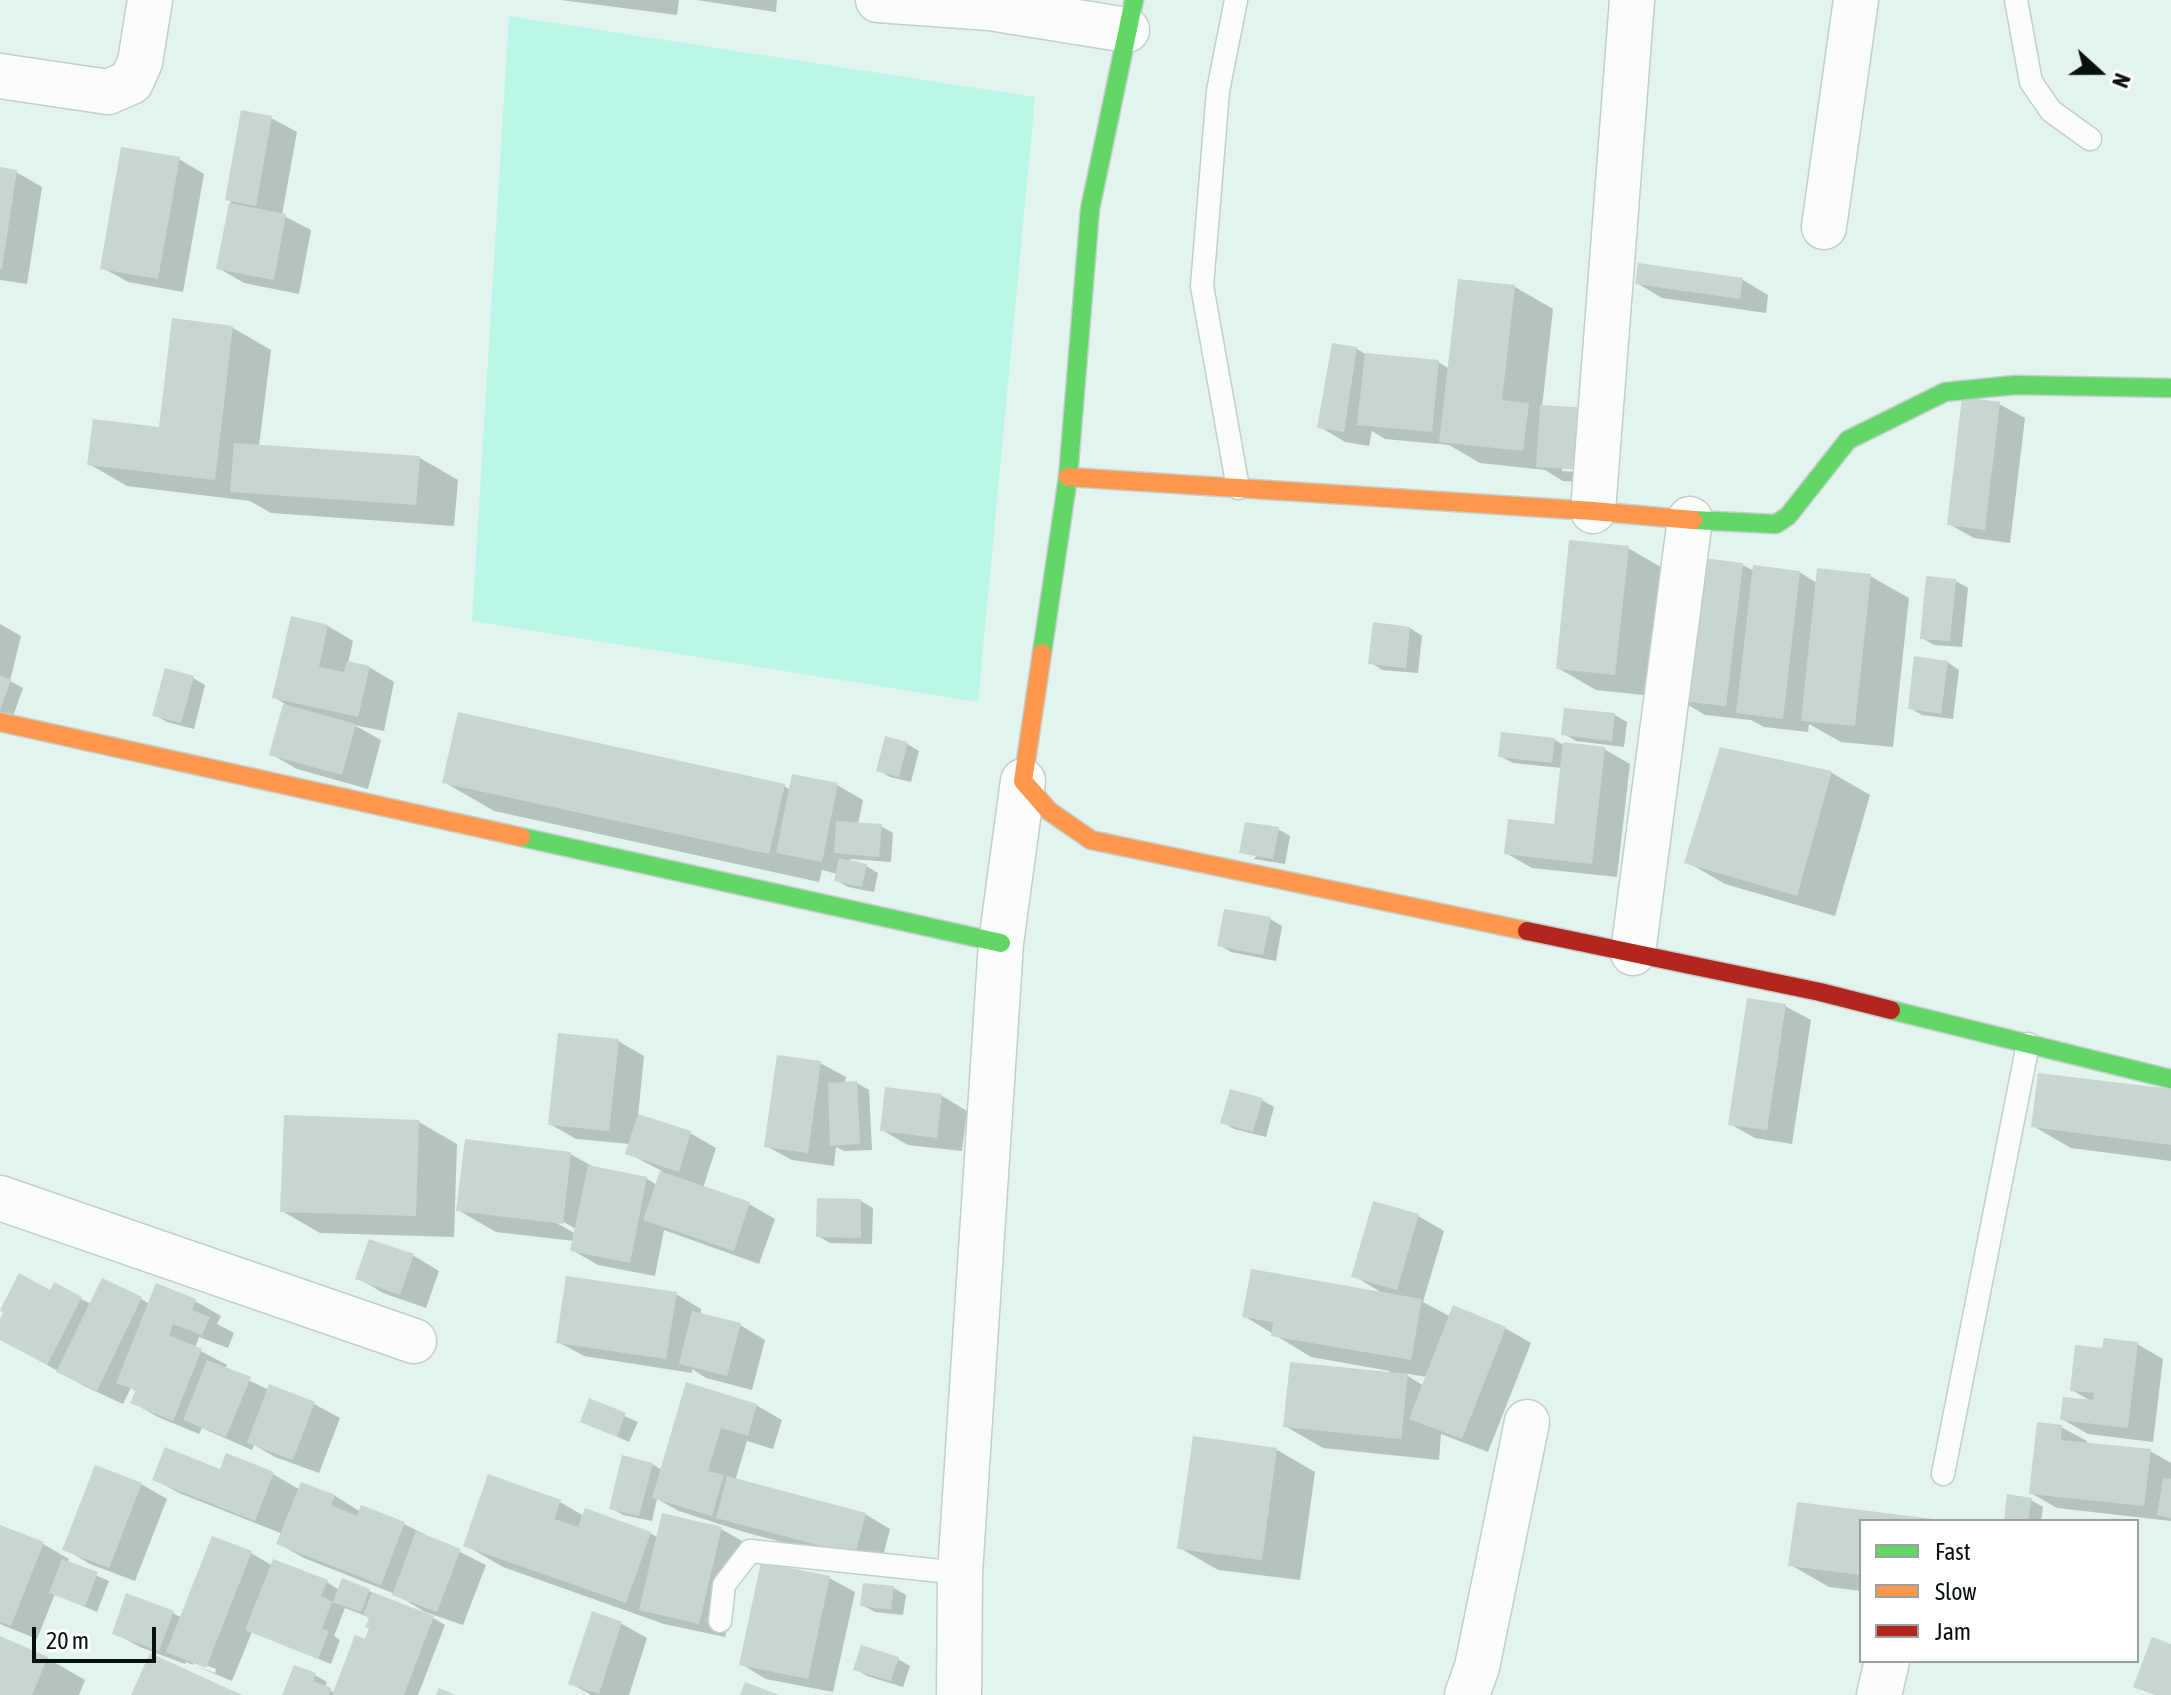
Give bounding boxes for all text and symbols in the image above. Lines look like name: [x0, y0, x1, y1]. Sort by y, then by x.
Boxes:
north arrow: [2059, 32, 2139, 112]
text: N: [2107, 70, 2136, 91]
legend: [1859, 1519, 2139, 1663]
text: Fast: [1935, 1538, 1971, 1565]
text: Slow: [1935, 1578, 1977, 1605]
scale bar: [36, 1611, 160, 1661]
text: Jam: [1935, 1618, 1971, 1645]
text: 20 m: [46, 1627, 89, 1654]

